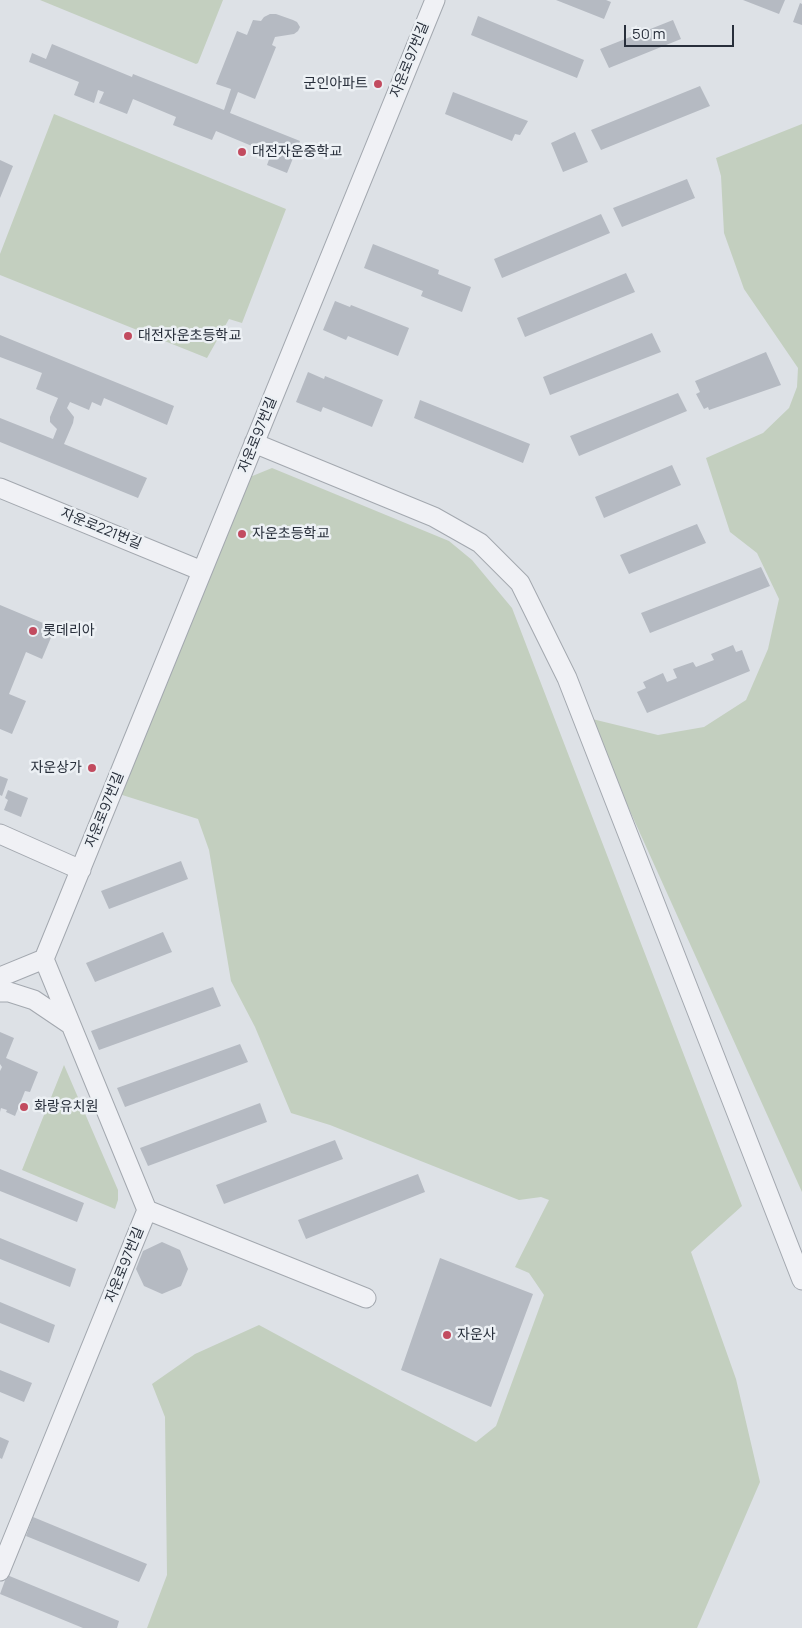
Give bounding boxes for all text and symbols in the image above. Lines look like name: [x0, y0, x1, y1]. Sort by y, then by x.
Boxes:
scale bar: [627, 15, 737, 47]
street label: 자운로97번길: [387, 20, 433, 100]
text: 50 m: [632, 23, 666, 44]
place label: 군인아파트: [304, 76, 368, 92]
marker: 군인아파트: [372, 78, 384, 90]
place label: 대전자운중학교: [252, 144, 342, 160]
marker: 대전자운중학교: [236, 146, 248, 158]
place label: 대전자운초등학교: [138, 328, 241, 344]
marker: 대전자운초등학교: [122, 330, 134, 342]
street label: 자운로97번길: [235, 395, 281, 475]
street label: 자운로221번길: [58, 505, 144, 553]
place label: 자운초등학교: [252, 526, 329, 542]
marker: 자운초등학교: [236, 528, 248, 540]
place label: 롯데리아: [43, 623, 95, 639]
marker: 롯데리아: [27, 625, 39, 637]
place label: 자운상가: [30, 760, 82, 776]
marker: 자운상가: [86, 762, 98, 774]
street label: 자운로97번길: [82, 770, 128, 850]
place label: 화랑유치원: [34, 1099, 98, 1115]
marker: 화랑유치원: [18, 1101, 30, 1113]
street label: 자운로97번길: [102, 1225, 148, 1305]
place label: 자운사: [457, 1327, 496, 1343]
marker: 자운사: [441, 1329, 453, 1341]

